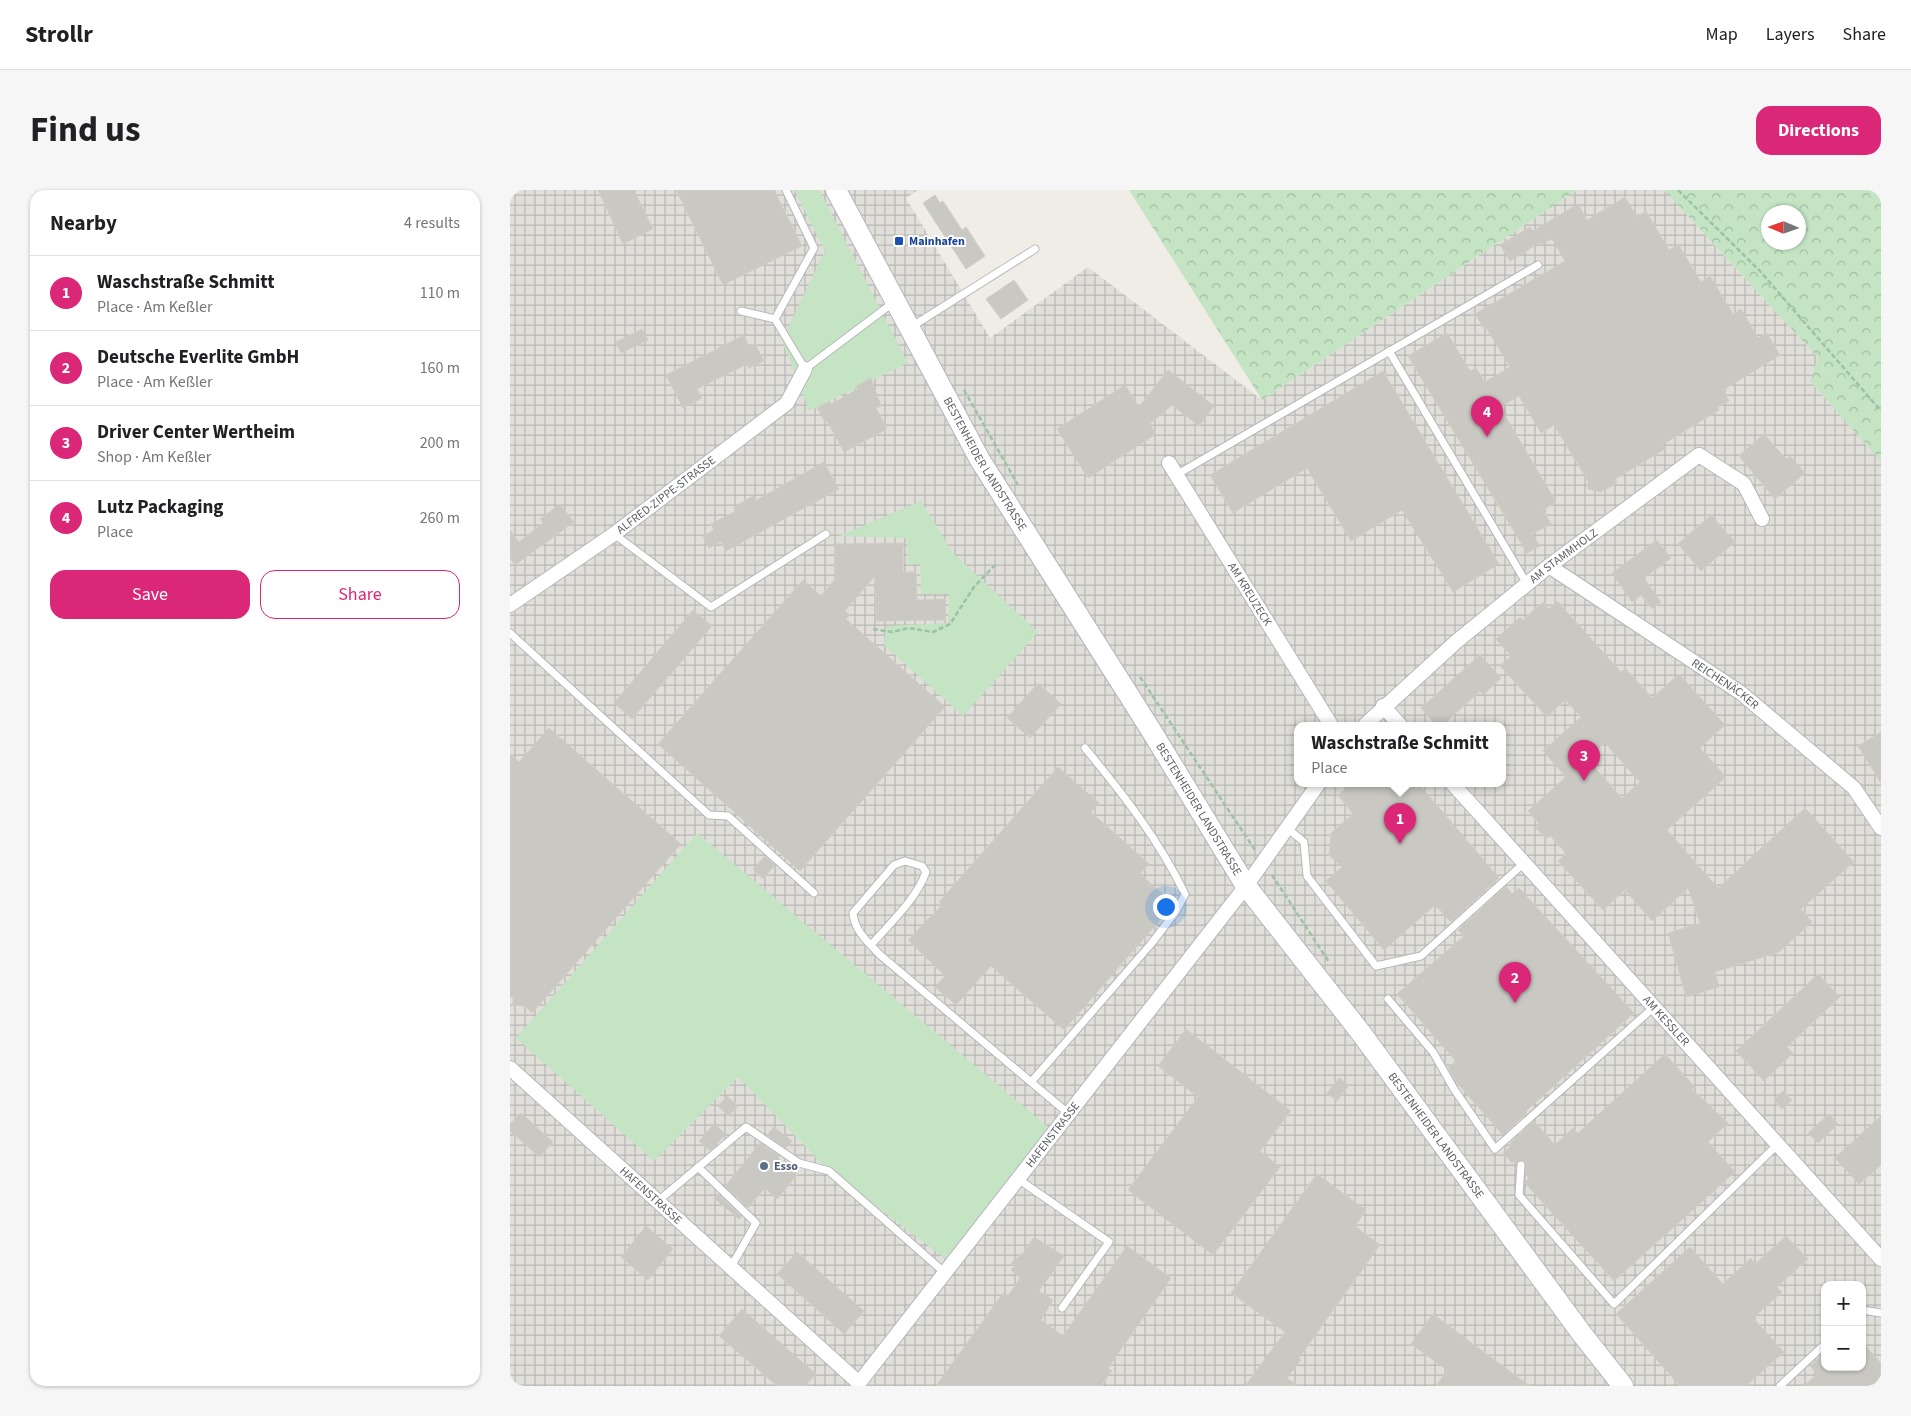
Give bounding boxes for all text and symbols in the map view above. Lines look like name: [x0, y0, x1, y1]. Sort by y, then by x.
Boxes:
text: Strollr: [25, 17, 93, 52]
text: Map: [1706, 22, 1738, 47]
text: Layers: [1766, 22, 1815, 47]
text: Share: [1843, 22, 1886, 47]
text: Find us: [30, 105, 140, 155]
button: Directions: [1756, 106, 1881, 155]
north arrow: [1761, 205, 1806, 250]
text: Nearby: [50, 208, 117, 238]
text: 4 results: [404, 212, 460, 234]
place label: Mainhafen: [909, 233, 965, 250]
marker: Mainhafen: [893, 235, 905, 247]
text: Waschstraße Schmitt: [97, 269, 274, 296]
text: 1: [62, 282, 70, 304]
text: 110 m: [420, 282, 460, 304]
text: Place · Am Keßler: [97, 296, 213, 318]
text: Deutsche Everlite GmbH: [97, 344, 299, 371]
text: 2: [62, 357, 70, 379]
text: 160 m: [420, 357, 460, 379]
text: Place · Am Keßler: [97, 371, 213, 393]
street label: BESTENHEIDER LANDSTRASSE: [939, 394, 1031, 534]
pin: 4: [1471, 396, 1503, 437]
text: Driver Center Wertheim: [97, 419, 295, 446]
text: 3: [62, 432, 70, 454]
text: 200 m: [420, 432, 460, 454]
text: Shop · Am Keßler: [97, 446, 211, 468]
street label: ALFRED-ZIPPE-STRASSE: [613, 452, 719, 538]
text: Lutz Packaging: [97, 494, 224, 521]
text: 4: [62, 507, 70, 529]
text: 260 m: [420, 507, 460, 529]
text: Place: [97, 521, 133, 543]
street label: AM STAMMHOLZ: [1526, 525, 1602, 588]
street label: AM KREUZECK: [1223, 559, 1276, 629]
button: Save: [50, 570, 250, 619]
button: Share: [260, 570, 460, 619]
street label: REICHENÄCKER: [1688, 655, 1762, 714]
popup: [1294, 722, 1506, 787]
text: Waschstraße Schmitt: [1311, 730, 1489, 757]
street label: BESTENHEIDER LANDSTRASSE: [1152, 740, 1246, 879]
pin: 3: [1568, 740, 1600, 781]
text: Place: [1311, 757, 1347, 779]
pin: 1: [1384, 803, 1416, 844]
your location: [1153, 894, 1179, 920]
pin: 2: [1499, 962, 1531, 1003]
street label: AM KESSLER: [1639, 992, 1693, 1050]
street label: BESTENHEIDER LANDSTRASSE: [1384, 1069, 1488, 1202]
street label: HAFENSTRASSE: [1022, 1098, 1084, 1171]
place label: Esso: [774, 1158, 798, 1175]
marker: Esso: [758, 1160, 770, 1172]
street label: HAFENSTRASSE: [616, 1163, 686, 1229]
map controls: [1821, 1281, 1866, 1371]
button: +: [1821, 1281, 1866, 1326]
button: −: [1821, 1326, 1866, 1371]

